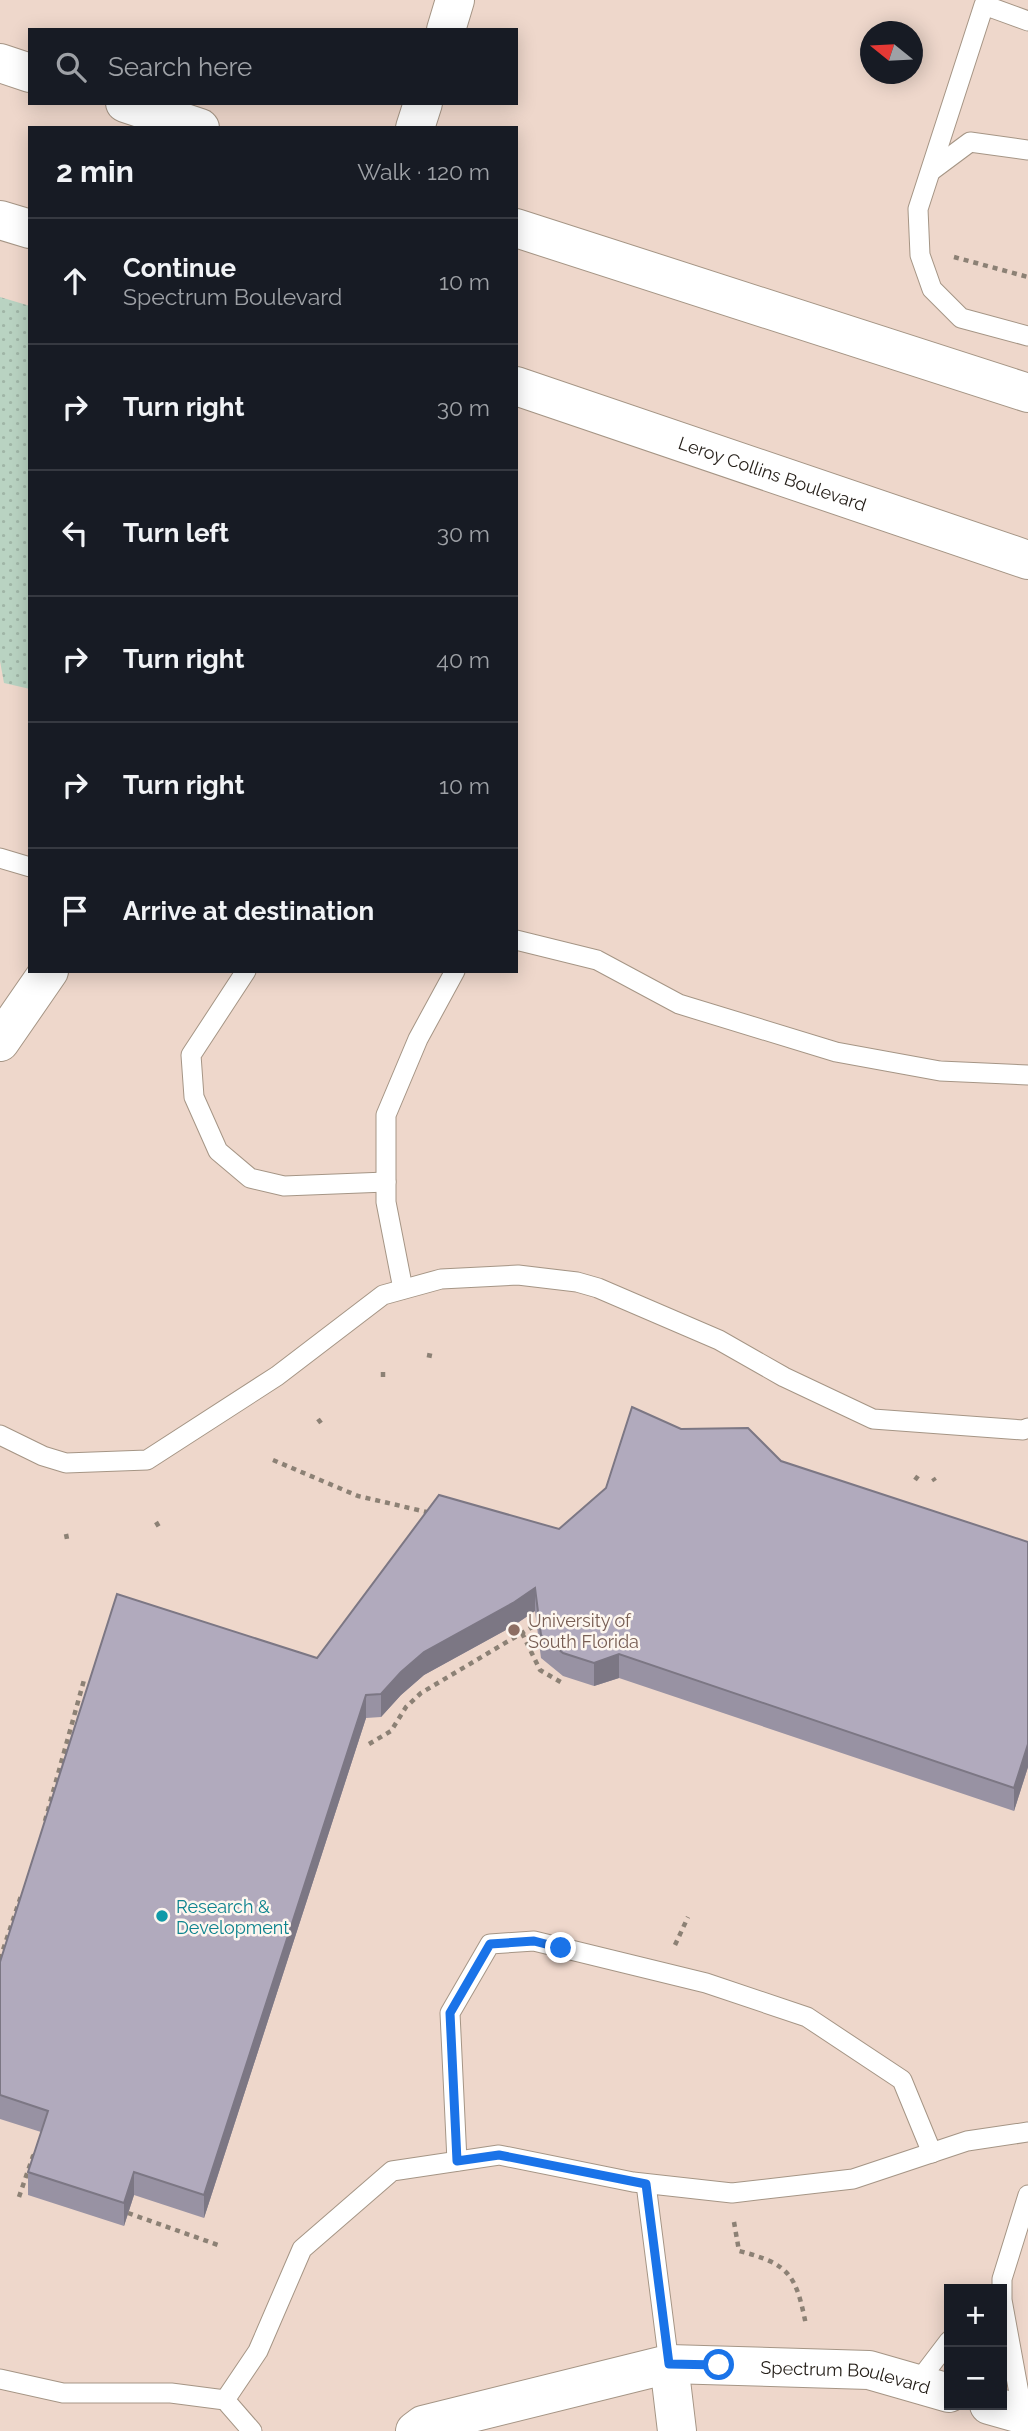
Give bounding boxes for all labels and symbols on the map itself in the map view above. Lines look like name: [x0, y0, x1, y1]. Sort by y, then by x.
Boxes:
north arrow: [860, 21, 923, 84]
street label: Leroy Collins Boulevard: [676, 432, 869, 515]
place label: University of South Florida: [528, 1610, 639, 1652]
marker: University of South Florida: [506, 1622, 522, 1638]
place label: Research & Development: [176, 1896, 289, 1938]
marker: Research & Development: [154, 1908, 170, 1924]
route end: [545, 1932, 576, 1963]
route start: [703, 2349, 734, 2380]
street label: Spectrum Boulevard: [760, 2356, 933, 2398]

